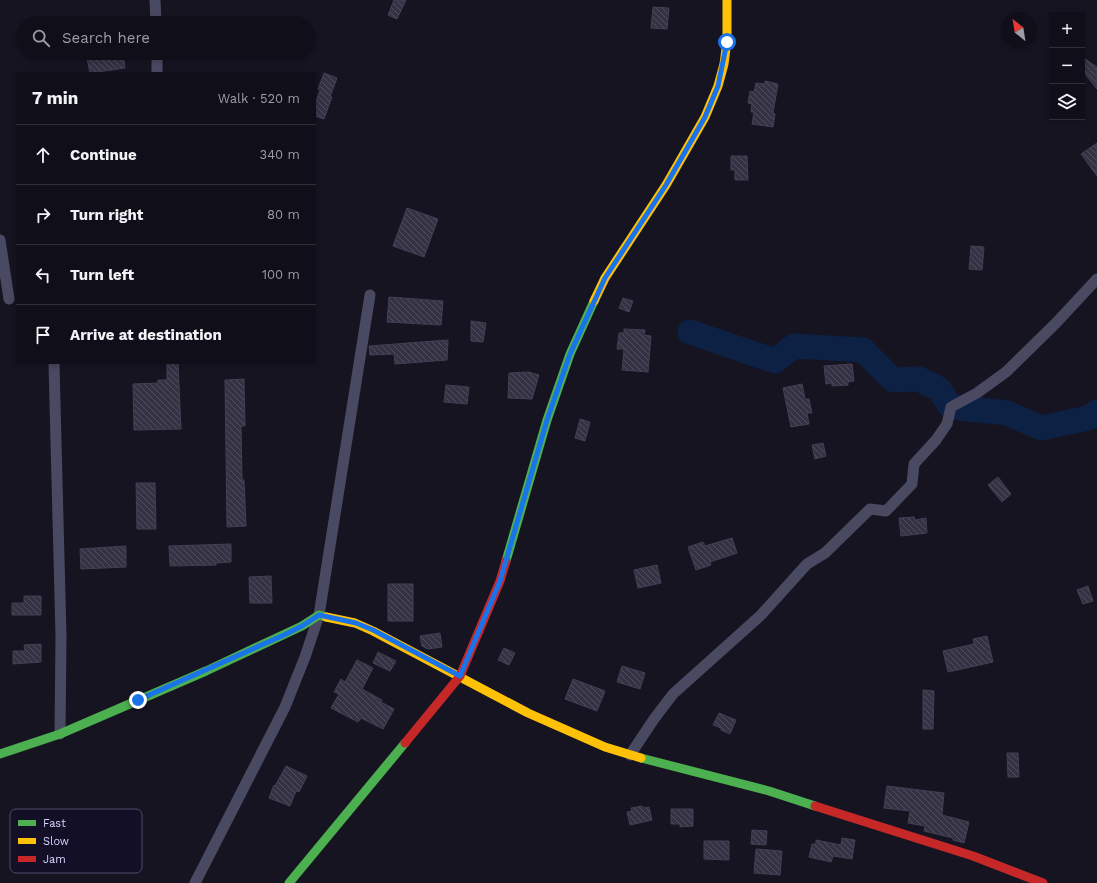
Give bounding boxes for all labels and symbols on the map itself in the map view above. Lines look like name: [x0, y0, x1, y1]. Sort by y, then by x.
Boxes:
north arrow: [1001, 12, 1037, 48]
route start: [718, 33, 736, 51]
route end: [129, 691, 147, 709]
legend: [10, 809, 142, 873]
text: Fast: [43, 817, 66, 830]
text: Slow: [43, 835, 69, 848]
text: Jam: [43, 853, 66, 866]

